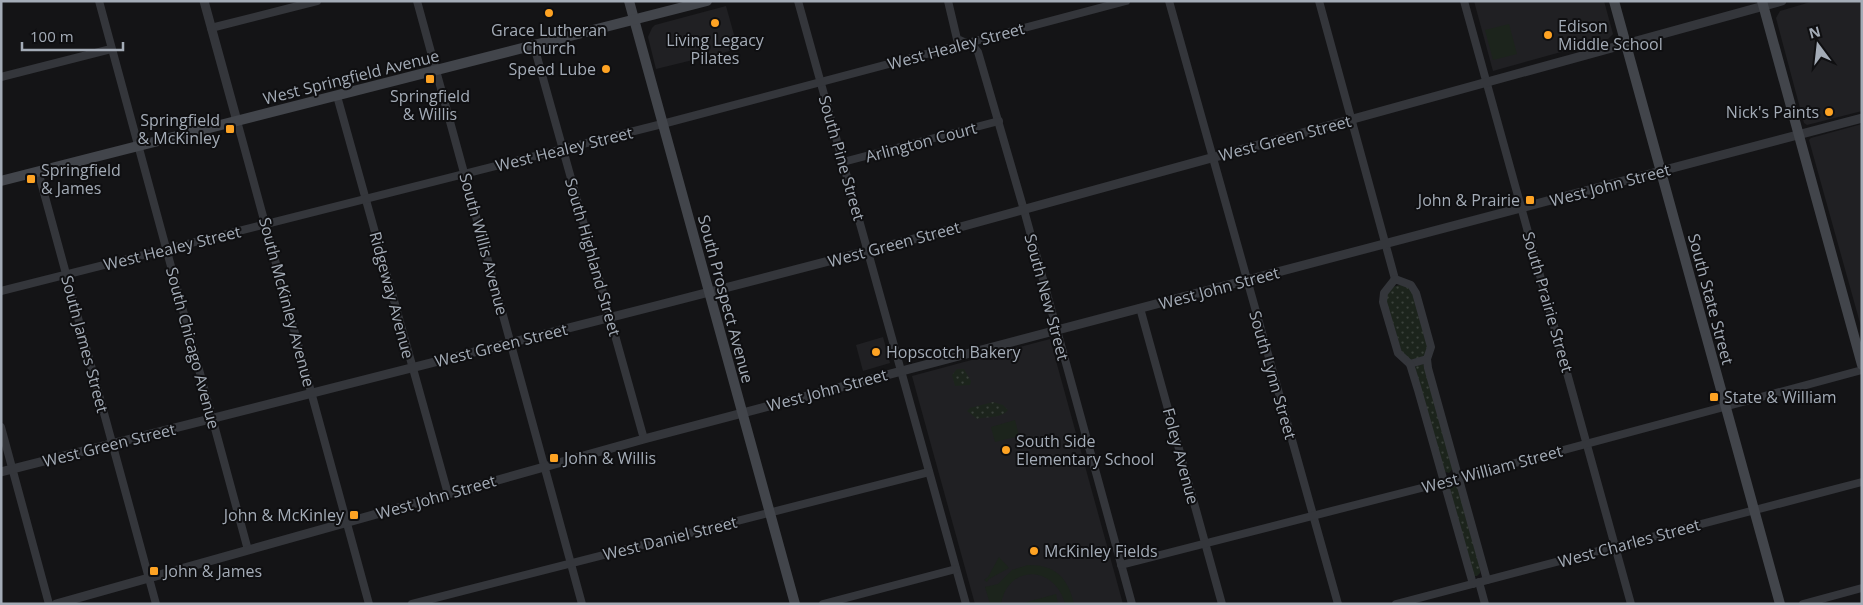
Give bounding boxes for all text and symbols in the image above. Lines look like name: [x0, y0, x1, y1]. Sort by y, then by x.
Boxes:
marker: Grace Lutheran Church: [543, 7, 555, 19]
place label: Edison Middle School: [1558, 15, 1663, 55]
marker: Living Legacy Pilates: [709, 17, 721, 29]
street label: West Healey Street: [885, 17, 1027, 75]
place label: Grace Lutheran Church: [491, 19, 607, 59]
scale bar: [22, 20, 124, 52]
north arrow: [1793, 20, 1843, 70]
text: N: [1807, 21, 1822, 43]
text: 100 m: [30, 26, 74, 46]
place label: Living Legacy Pilates: [666, 29, 765, 69]
marker: Edison Middle School: [1542, 29, 1554, 41]
street label: West Springfield Avenue: [261, 44, 441, 110]
place label: Speed Lube: [509, 58, 596, 80]
marker: Speed Lube: [600, 63, 612, 75]
marker: Springfield & Willis: [424, 73, 436, 85]
place label: Springfield & Willis: [390, 85, 470, 125]
street label: South Pine Street: [814, 93, 870, 223]
place label: Nick's Paints: [1726, 101, 1819, 123]
marker: Nick's Paints: [1823, 106, 1835, 118]
place label: Springfield & McKinley: [137, 109, 221, 149]
street label: West Green Street: [1216, 110, 1354, 166]
street label: Arlington Court: [863, 117, 979, 167]
street label: West Healey Street: [493, 121, 635, 177]
marker: Springfield & McKinley: [224, 123, 236, 135]
street label: West John Street: [1547, 158, 1673, 212]
place label: Springfield & James: [41, 159, 121, 199]
street label: South Willis Avenue: [454, 170, 514, 318]
marker: Springfield & James: [25, 173, 37, 185]
street label: South Highland Street: [560, 175, 626, 339]
place label: John & Prairie: [1416, 189, 1520, 211]
marker: John & Prairie: [1524, 194, 1536, 206]
street label: South Prospect Avenue: [693, 212, 759, 386]
street label: South McKinley Avenue: [254, 215, 320, 389]
street label: West Green Street: [825, 216, 963, 272]
street label: West Healey Street: [101, 220, 243, 276]
street label: Ridgeway Avenue: [364, 229, 420, 361]
street label: South Prairie Street: [1517, 229, 1579, 375]
street label: South New Street: [1020, 231, 1075, 363]
street label: South State Street: [1683, 231, 1739, 367]
street label: West John Street: [1156, 261, 1282, 315]
street label: South Chicago Avenue: [161, 265, 225, 431]
street label: South James Street: [56, 273, 114, 415]
street label: South Lynn Street: [1244, 308, 1302, 442]
street label: West Green Street: [432, 318, 570, 372]
place label: Hopscotch Bakery: [886, 341, 1022, 363]
marker: Hopscotch Bakery: [870, 346, 882, 358]
street label: West John Street: [764, 363, 890, 417]
place label: State & William: [1724, 386, 1837, 408]
marker: State & William: [1708, 391, 1720, 403]
street label: Foley Avenue: [1158, 405, 1204, 507]
street label: West Green Street: [40, 418, 178, 472]
place label: South Side Elementary School: [1016, 430, 1154, 470]
street label: West William Street: [1419, 440, 1565, 498]
marker: South Side Elementary School: [1000, 444, 1012, 456]
place label: John & Willis: [562, 447, 656, 469]
marker: John & Willis: [548, 452, 560, 464]
street label: West John Street: [374, 469, 499, 525]
place label: John & McKinley: [222, 504, 345, 526]
marker: John & McKinley: [348, 509, 360, 521]
street label: West Daniel Street: [601, 511, 740, 565]
street label: West Charles Street: [1556, 513, 1703, 573]
place label: McKinley Fields: [1044, 540, 1158, 562]
marker: McKinley Fields: [1028, 545, 1040, 557]
place label: John & James: [162, 560, 262, 582]
marker: John & James: [148, 565, 160, 577]

